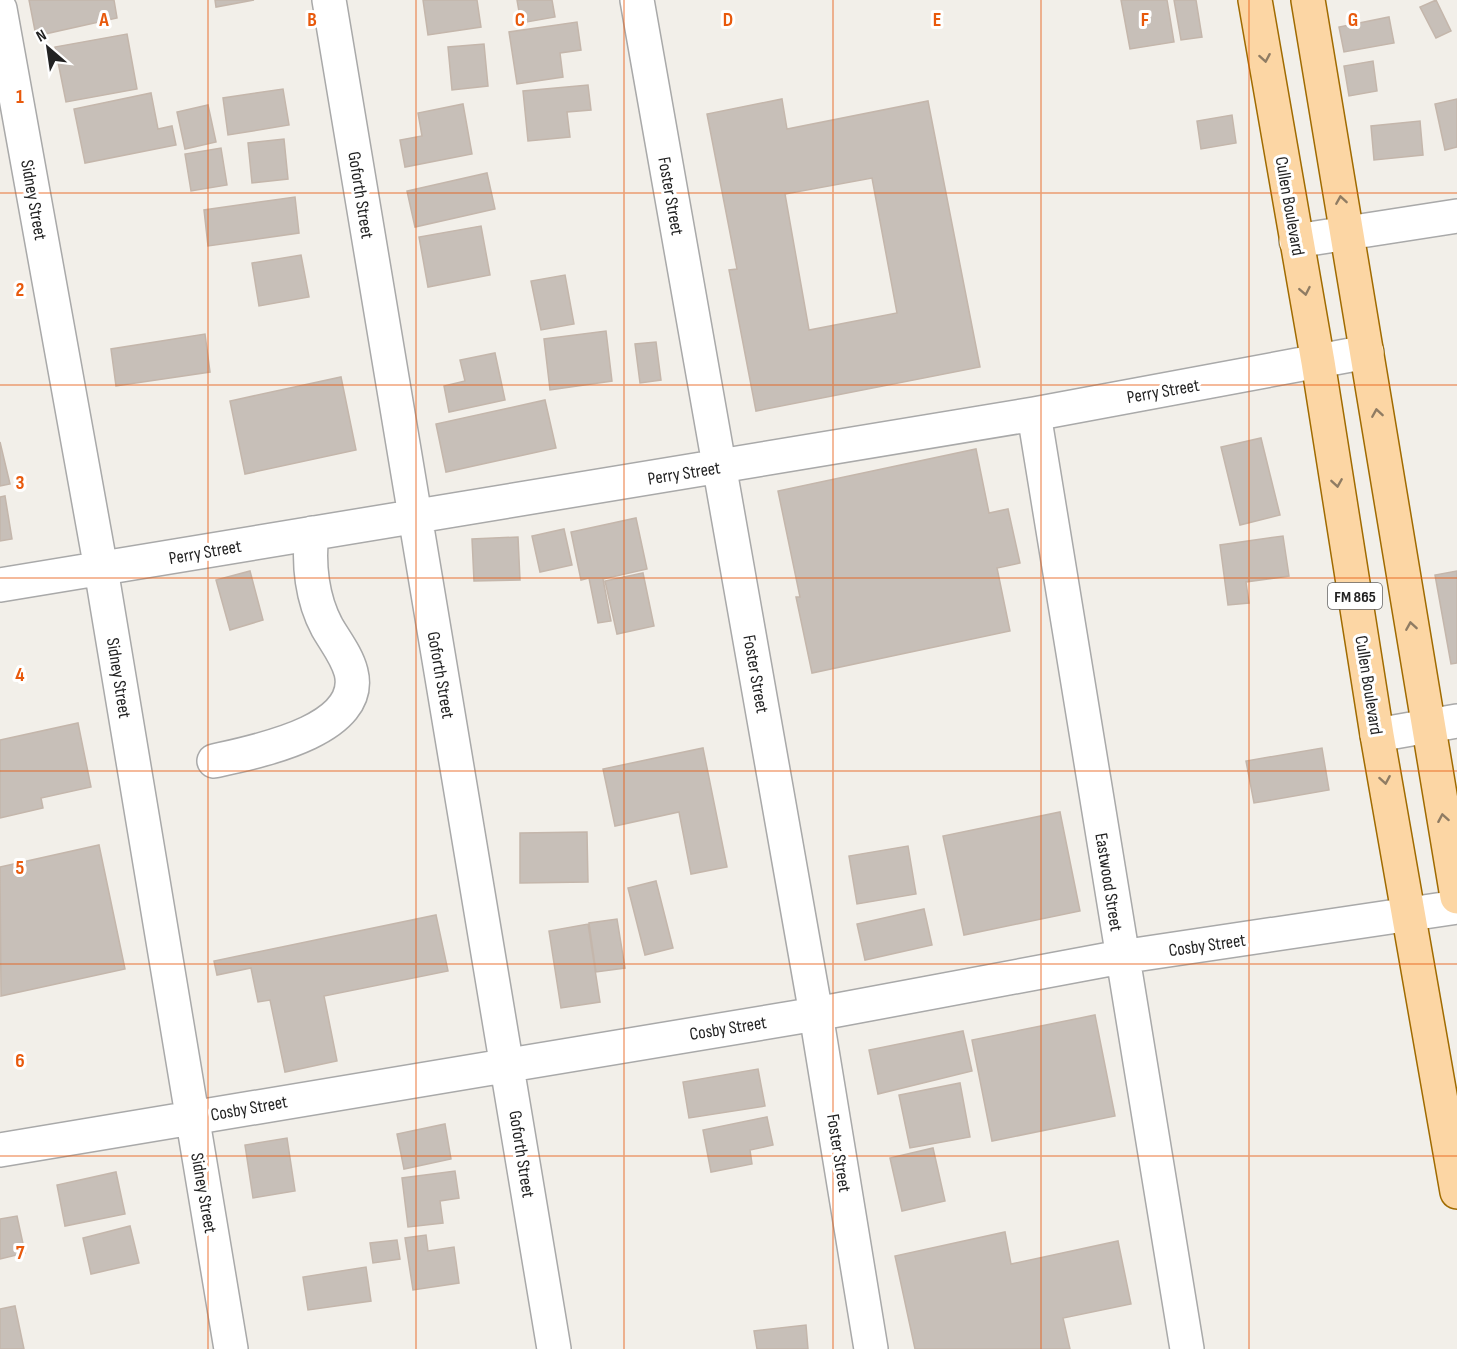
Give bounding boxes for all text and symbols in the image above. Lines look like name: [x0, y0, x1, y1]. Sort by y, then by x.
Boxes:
text: A: [98, 8, 109, 32]
text: B: [307, 8, 317, 32]
text: C: [515, 8, 525, 32]
text: D: [723, 8, 733, 32]
text: E: [933, 8, 941, 32]
text: F: [1141, 8, 1149, 32]
text: G: [1348, 8, 1358, 32]
north arrow: [18, 18, 78, 78]
text: N: [33, 26, 50, 47]
one-way arrow: [1258, 53, 1270, 62]
text: 1: [16, 85, 24, 109]
street label: Goforth Street: [343, 150, 378, 241]
street label: Foster Street: [653, 155, 688, 237]
street label: Cullen Boulevard: [1270, 155, 1309, 257]
street label: Sidney Street: [16, 158, 51, 242]
one-way arrow: [1335, 195, 1348, 205]
text: 2: [16, 278, 24, 302]
one-way arrow: [1298, 286, 1311, 296]
street label: Perry Street: [1125, 375, 1201, 408]
one-way arrow: [1371, 408, 1384, 418]
street label: Perry Street: [646, 457, 722, 490]
text: 3: [16, 471, 25, 495]
one-way arrow: [1331, 479, 1343, 488]
street label: Perry Street: [167, 536, 243, 569]
road number: FM 865: [1328, 583, 1382, 609]
one-way arrow: [1406, 622, 1418, 631]
street label: Goforth Street: [423, 630, 459, 721]
street label: Foster Street: [738, 633, 773, 715]
street label: Cullen Boulevard: [1350, 634, 1387, 736]
street label: Sidney Street: [102, 636, 135, 720]
text: 4: [15, 663, 25, 687]
one-way arrow: [1378, 774, 1391, 784]
one-way arrow: [1438, 814, 1450, 823]
street label: Eastwood Street: [1090, 831, 1127, 933]
text: 5: [16, 856, 25, 880]
street label: Cosby Street: [1167, 930, 1247, 961]
street label: Cosby Street: [688, 1012, 769, 1045]
text: 6: [15, 1049, 25, 1073]
street label: Cosby Street: [209, 1091, 290, 1126]
street label: Goforth Street: [504, 1109, 539, 1200]
street label: Foster Street: [822, 1112, 855, 1194]
street label: Sidney Street: [186, 1151, 221, 1235]
text: 7: [16, 1241, 25, 1265]

